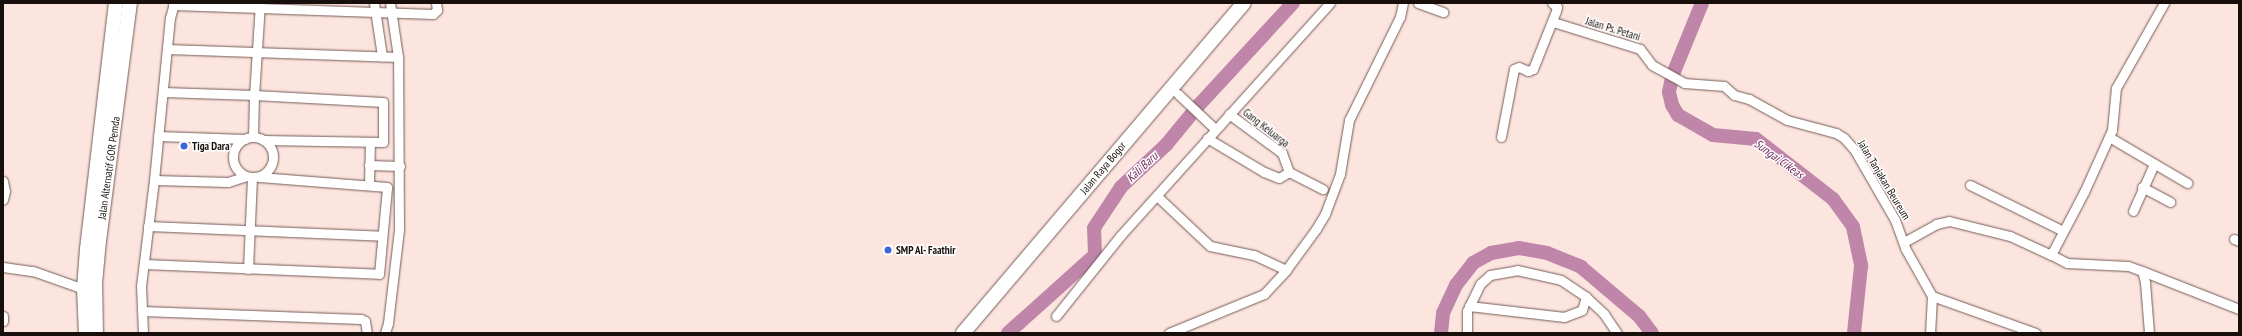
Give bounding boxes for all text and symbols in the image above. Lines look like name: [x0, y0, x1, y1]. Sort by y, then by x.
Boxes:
street label: Jalan Ps. Petani: [1583, 14, 1643, 44]
street label: Gang Keluarga: [1240, 106, 1292, 150]
street label: Jalan Alternatif GOR Pemda: [95, 116, 123, 220]
water label: Sungai Cikeas: [1752, 136, 1806, 182]
street label: Jalan Tanjakan Beureum: [1855, 138, 1913, 222]
place label: Tiga Dara: [192, 139, 230, 153]
street label: Jalan Raya Bogor: [1077, 139, 1129, 197]
marker: Tiga Dara: [179, 141, 189, 151]
water label: Kali Baru: [1123, 149, 1161, 185]
place label: SMP Al- Faathir: [896, 243, 957, 257]
marker: SMP Al- Faathir: [883, 245, 893, 255]

